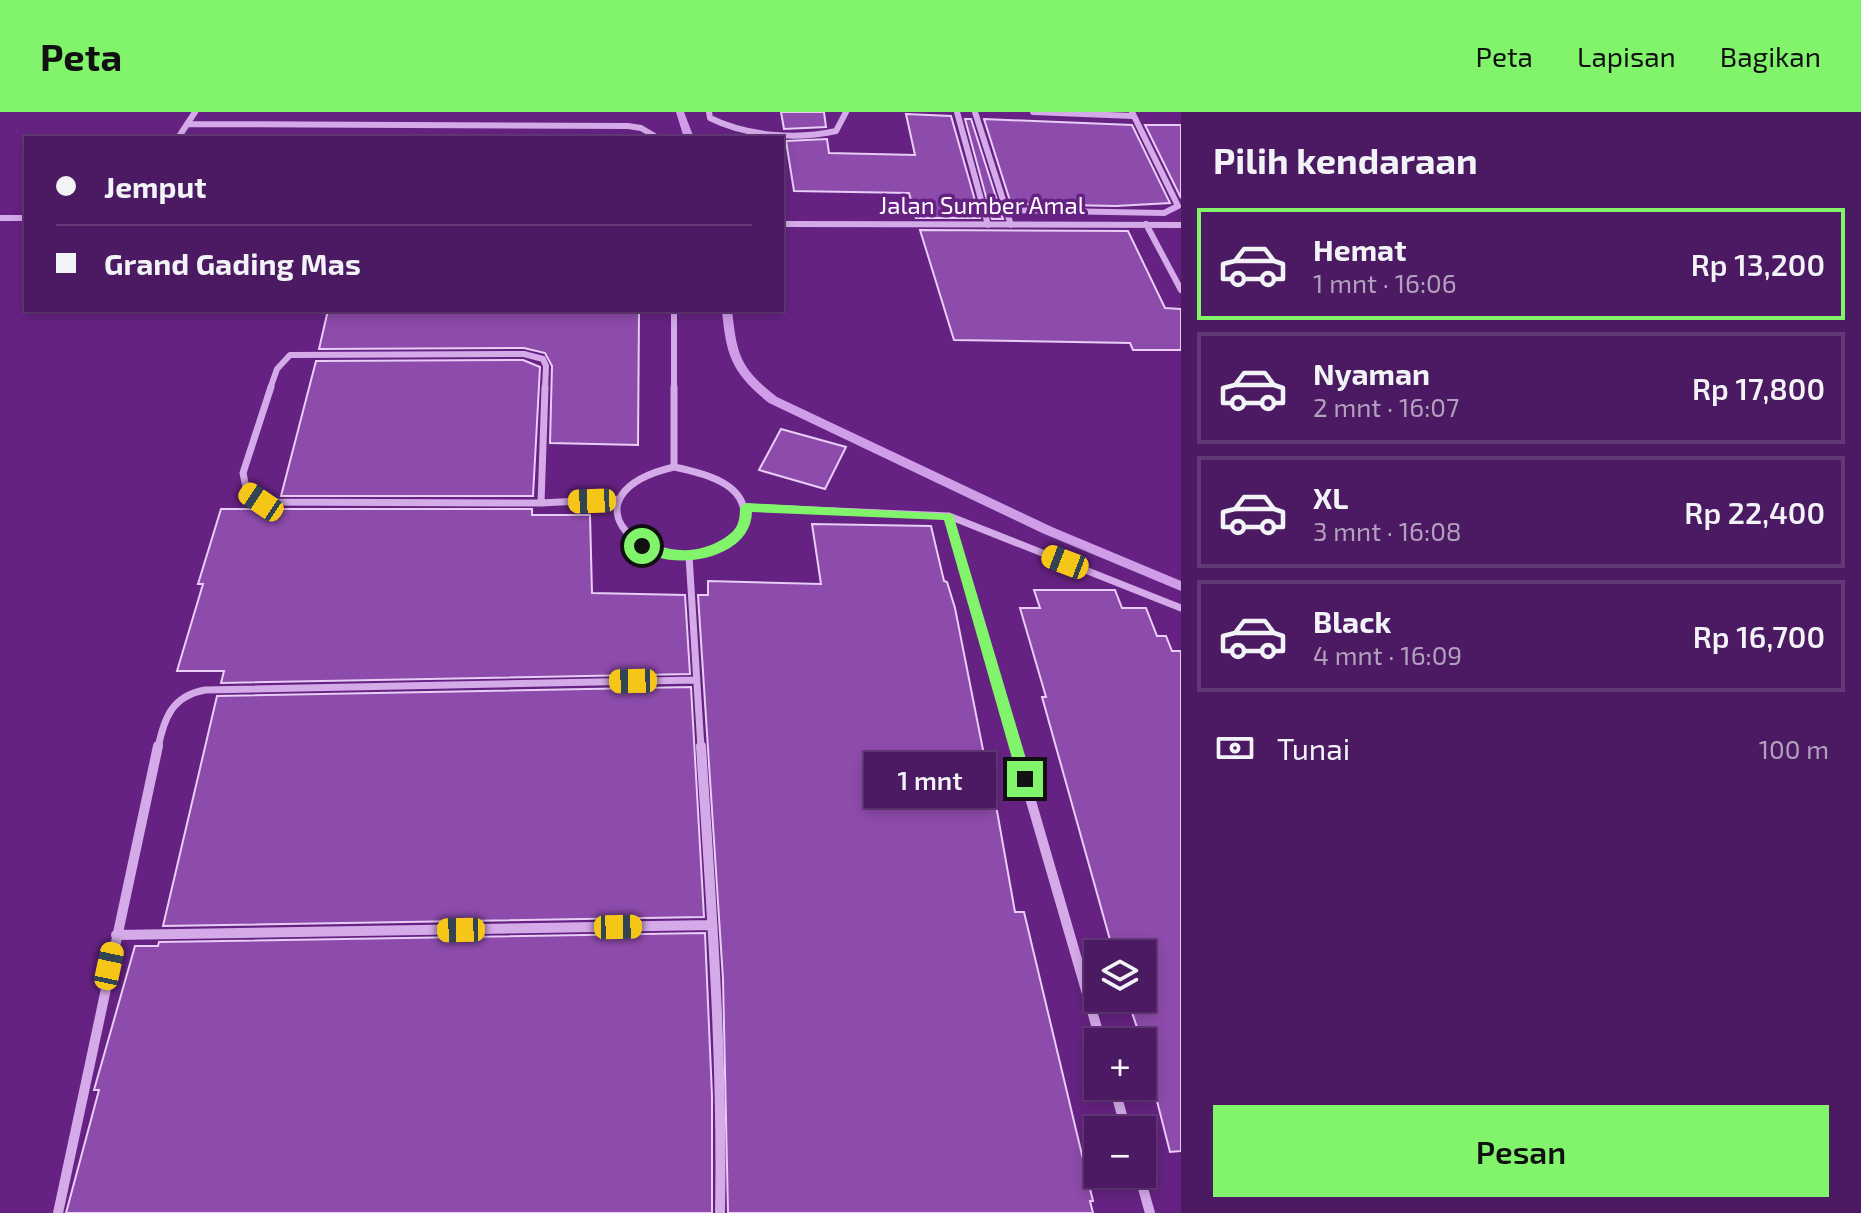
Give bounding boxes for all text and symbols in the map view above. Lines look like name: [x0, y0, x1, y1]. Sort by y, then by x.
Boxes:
text: Peta: [40, 33, 122, 79]
text: Peta: [1476, 39, 1533, 73]
text: Lapisan: [1577, 39, 1676, 73]
text: Bagikan: [1720, 39, 1821, 73]
text: Pilih kendaraan: [1213, 138, 1478, 181]
text: Jemput: [104, 168, 207, 204]
street label: Jalan Sumber Amal: [879, 190, 1085, 219]
icon: car: [1217, 228, 1289, 300]
text: Hemat: [1313, 231, 1406, 267]
text: Grand Gading Mas: [104, 245, 361, 281]
text: Rp 13,200: [1691, 246, 1825, 282]
text: 1 mnt · 16:06: [1313, 267, 1457, 298]
icon: car: [1217, 352, 1289, 424]
text: Nyaman: [1313, 355, 1430, 391]
text: Rp 17,800: [1692, 370, 1825, 406]
text: 2 mnt · 16:07: [1313, 391, 1459, 422]
icon: car: [1217, 476, 1289, 548]
car: [234, 479, 288, 525]
text: XL: [1313, 479, 1348, 515]
car: [568, 488, 616, 514]
text: Rp 22,400: [1684, 494, 1825, 530]
text: 3 mnt · 16:08: [1313, 515, 1462, 546]
route start: [624, 528, 660, 564]
car: [1038, 542, 1092, 582]
icon: car: [1217, 600, 1289, 672]
text: Black: [1313, 603, 1391, 639]
text: Rp 16,700: [1693, 618, 1825, 654]
text: 4 mnt · 16:09: [1313, 639, 1462, 670]
car: [609, 669, 657, 693]
icon: cash: [1213, 726, 1257, 770]
text: Tunai: [1277, 730, 1350, 766]
text: 100 m: [1759, 733, 1829, 764]
callout: 1 mnt: [865, 751, 997, 807]
route end: [1007, 761, 1043, 797]
text: 1 mnt: [897, 764, 963, 795]
car: [594, 915, 642, 939]
car: [437, 918, 485, 942]
car: [92, 940, 126, 992]
map controls: [1084, 940, 1156, 1188]
button: layers: [1084, 940, 1156, 1012]
button: +: [1084, 1028, 1156, 1100]
button: Pesan: [1213, 1105, 1829, 1197]
button: −: [1084, 1116, 1156, 1188]

